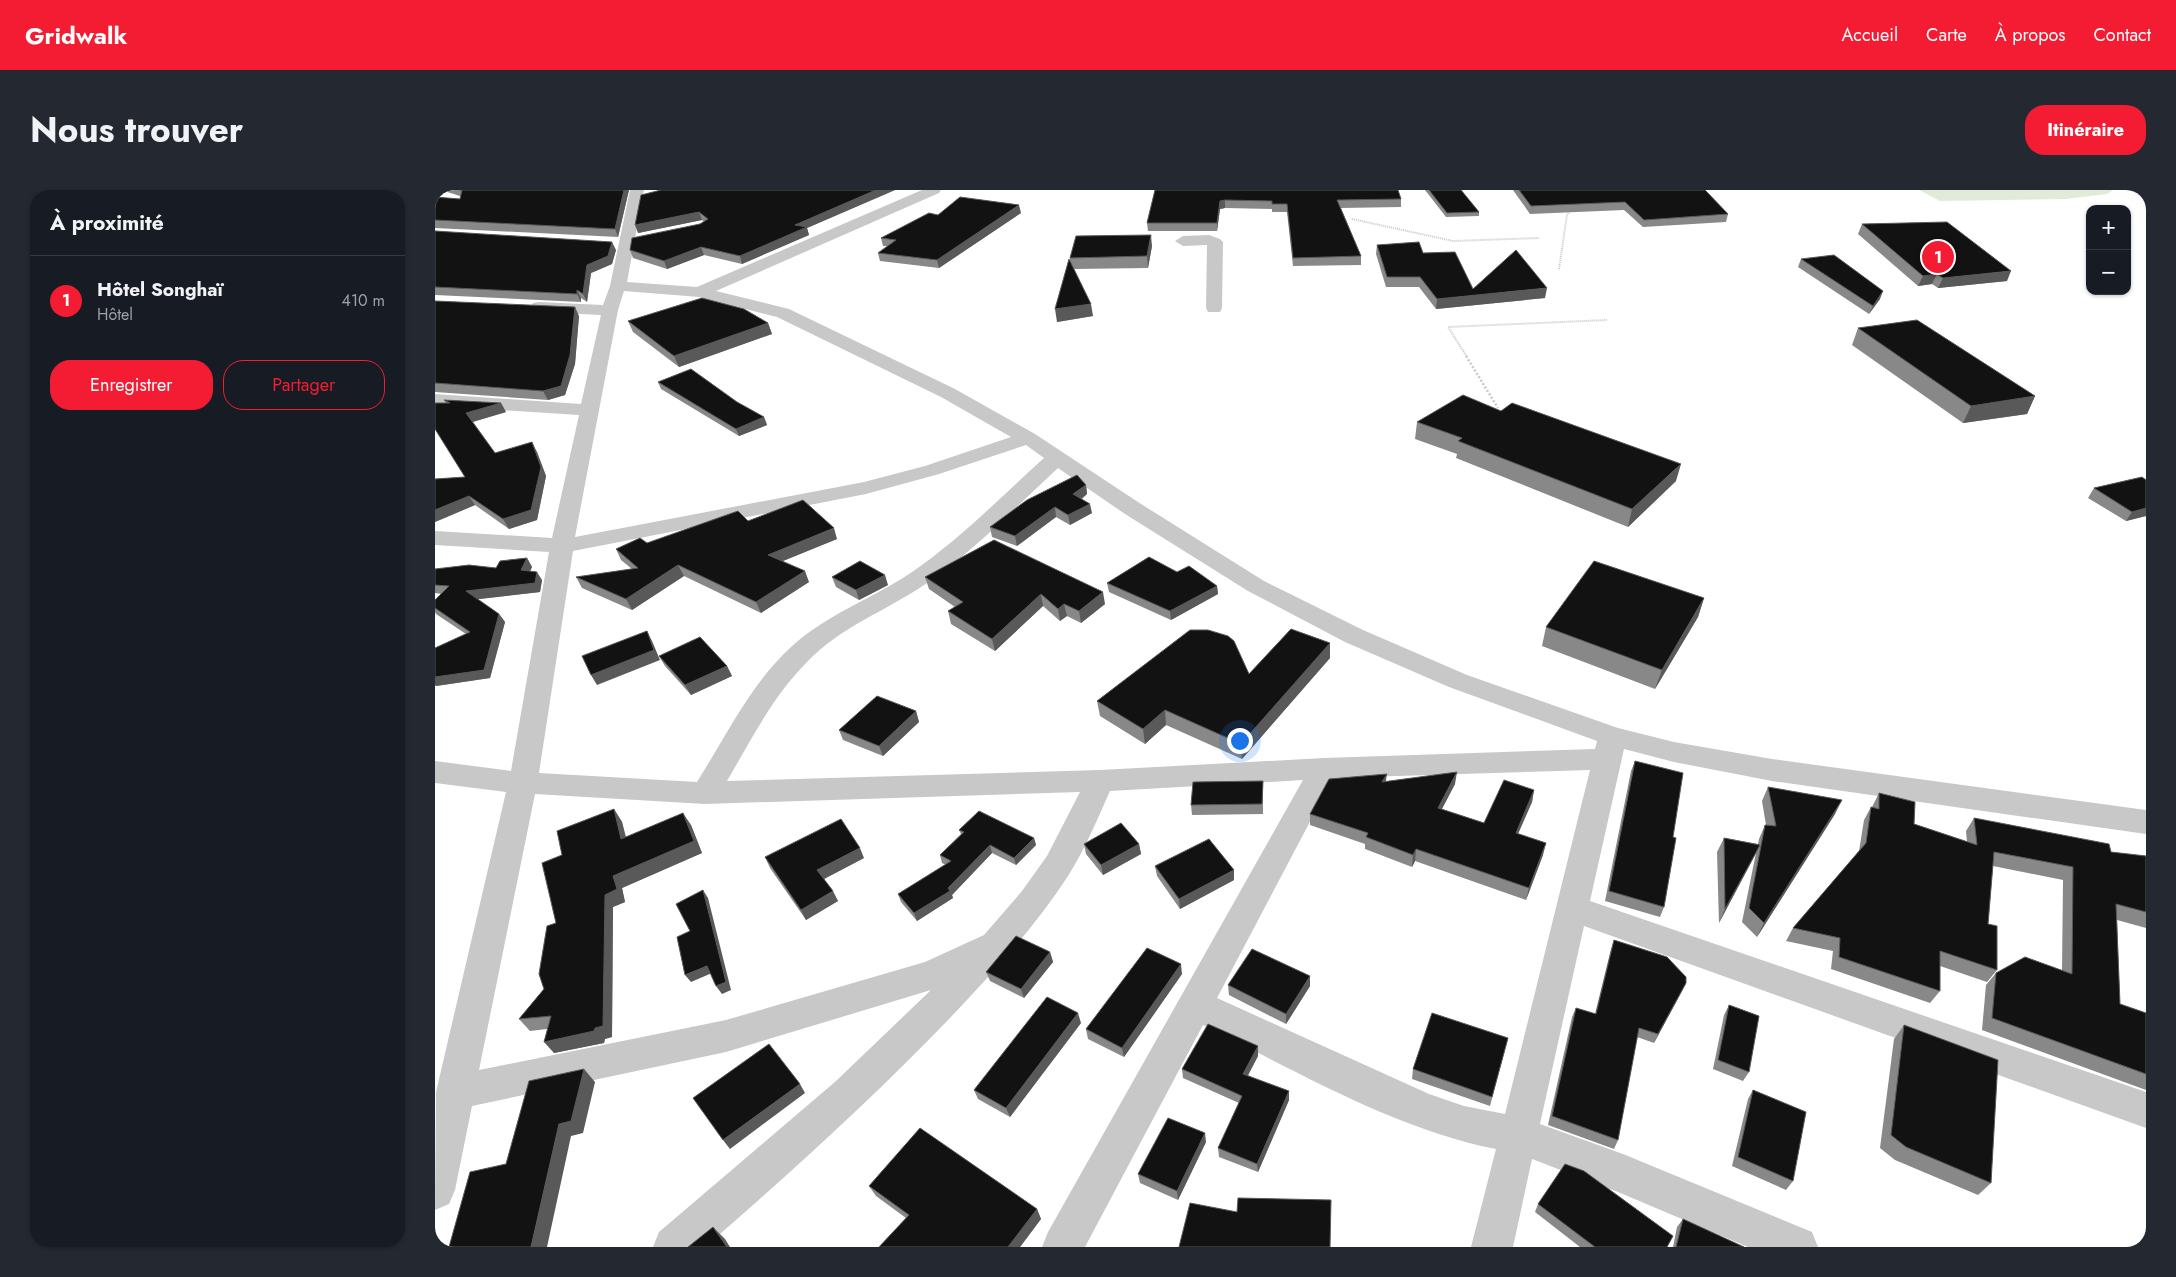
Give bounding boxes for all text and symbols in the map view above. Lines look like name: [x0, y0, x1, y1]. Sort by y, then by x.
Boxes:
text: Gridwalk: [25, 18, 127, 53]
text: Accueil: [1841, 22, 1898, 48]
text: Carte: [1926, 22, 1967, 48]
text: À propos: [1995, 22, 2065, 48]
text: Contact: [2093, 22, 2151, 48]
text: Nous trouver: [30, 105, 243, 155]
button: Itinéraire: [2025, 105, 2146, 155]
map controls: [2086, 205, 2131, 295]
button: +: [2086, 205, 2131, 250]
text: À proximité: [50, 208, 164, 238]
pin: 1: [1922, 238, 1954, 276]
button: −: [2086, 250, 2131, 295]
text: Hôtel Songhaï: [97, 276, 223, 303]
text: 1: [62, 289, 70, 312]
text: 410 m: [342, 289, 385, 312]
text: Hôtel: [97, 303, 133, 326]
button: Enregistrer: [50, 360, 213, 410]
button: Partager: [223, 360, 385, 410]
your location: [1227, 728, 1253, 754]

